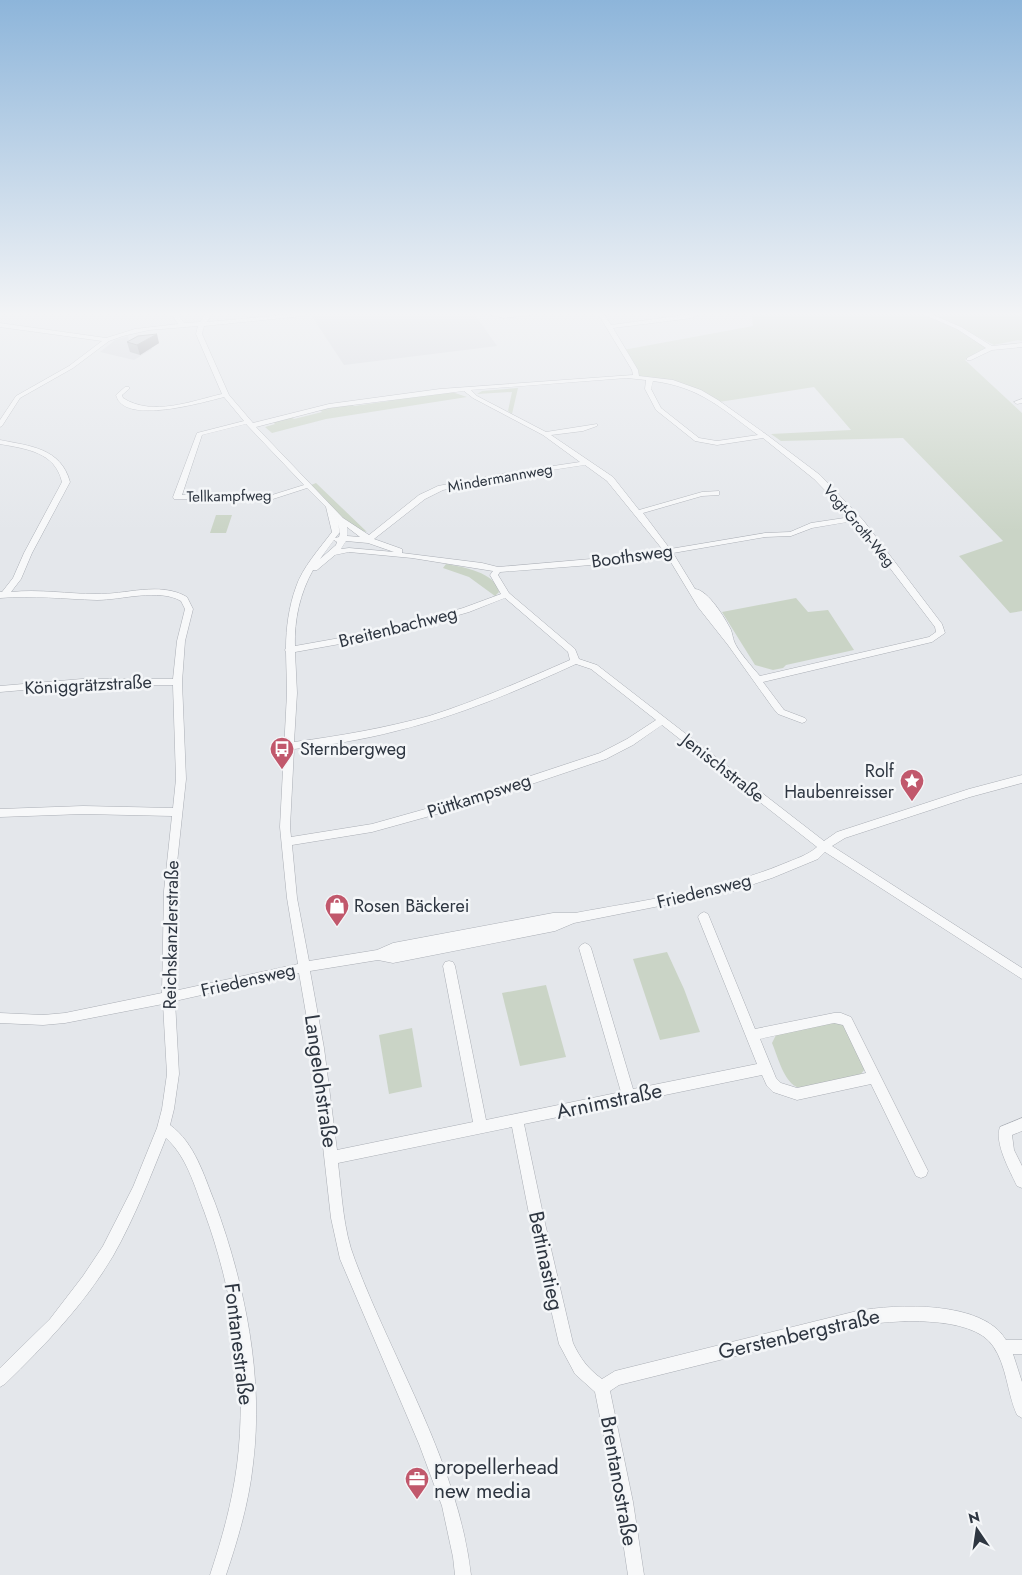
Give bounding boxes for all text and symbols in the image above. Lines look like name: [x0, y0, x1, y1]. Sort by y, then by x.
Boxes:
street label: Mindermannweg: [446, 458, 554, 498]
street label: Vogt-Groth-Weg: [818, 480, 900, 572]
street label: Tellkampfweg: [186, 484, 272, 508]
street label: Boothsweg: [590, 537, 674, 575]
street label: Breitenbachweg: [336, 600, 460, 654]
street label: Königgrätzstraße: [24, 669, 152, 701]
street label: Jenischstraße: [674, 726, 770, 809]
bus stop icon: Sternbergweg: [269, 736, 295, 770]
place label: Sternbergweg: [300, 736, 406, 762]
place label: Rolf Haubenreisser: [784, 758, 895, 805]
street label: Püttkampsweg: [424, 767, 534, 825]
place icon: Rolf Haubenreisser: [899, 768, 925, 802]
street label: Reichskanzlerstraße: [157, 860, 185, 1010]
street label: Friedensweg: [654, 867, 754, 915]
shop icon: Rosen Bäckerei: [324, 893, 350, 927]
place label: Rosen Bäckerei: [354, 893, 469, 919]
street label: Friedensweg: [198, 956, 298, 1004]
street label: Langelohstraße: [297, 1012, 345, 1150]
street label: Arnimstraße: [553, 1075, 665, 1127]
street label: Bettinastieg: [521, 1209, 571, 1313]
street label: Fontanestraße: [217, 1281, 261, 1407]
street label: Gerstenbergstraße: [715, 1301, 883, 1367]
street label: Brentanostraße: [593, 1414, 645, 1549]
place label: propellerhead new media: [434, 1452, 559, 1506]
office icon: propellerhead new media: [404, 1466, 430, 1500]
north arrow: [952, 1505, 1002, 1555]
text: N: [966, 1506, 982, 1528]

